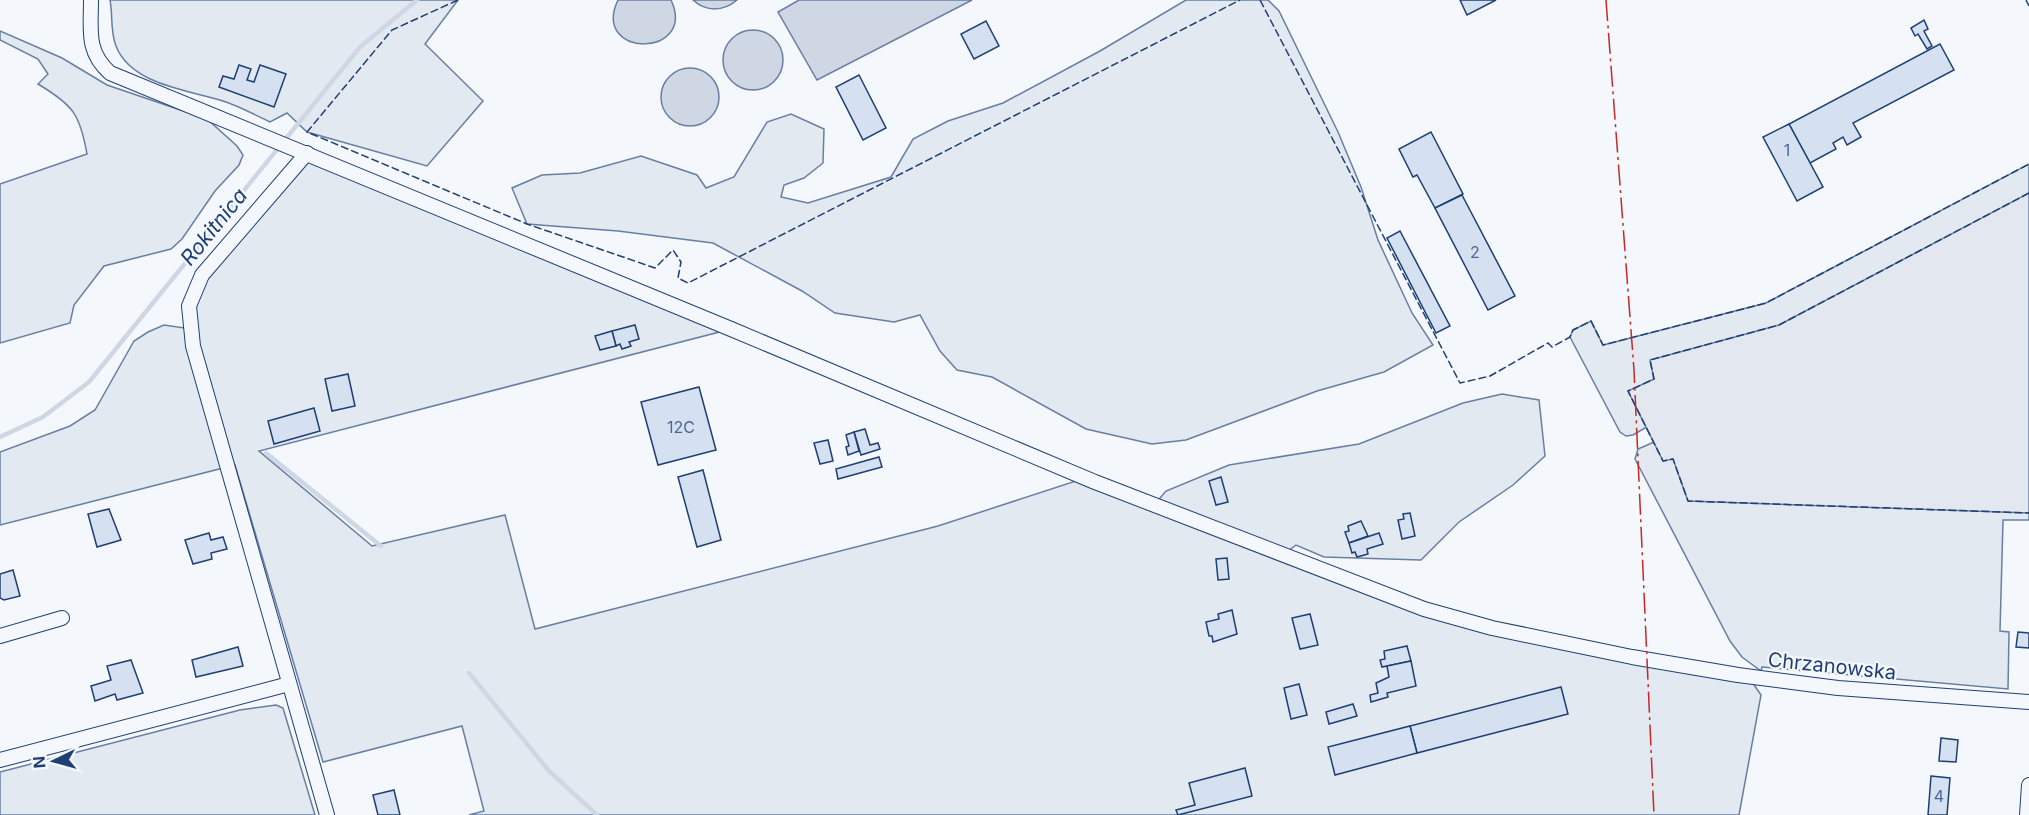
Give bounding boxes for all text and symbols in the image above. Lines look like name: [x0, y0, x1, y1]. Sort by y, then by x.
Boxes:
house number: 1: [1784, 140, 1790, 160]
water label: Rokitnica: [175, 183, 252, 270]
house number: 2: [1470, 242, 1480, 262]
house number: 12C: [667, 417, 695, 437]
street label: Chrzanowska: [1767, 647, 1897, 685]
north arrow: [24, 731, 84, 791]
text: N: [29, 755, 50, 769]
house number: 4: [1934, 786, 1944, 806]

